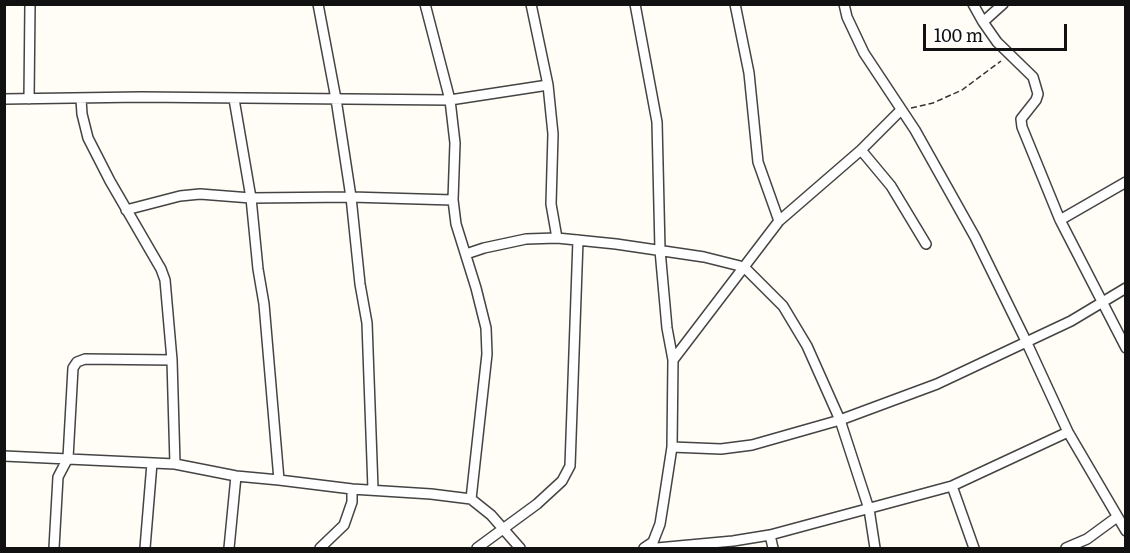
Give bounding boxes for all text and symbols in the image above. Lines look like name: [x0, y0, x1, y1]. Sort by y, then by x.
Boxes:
scale bar: [926, 12, 1070, 50]
text: 100 m: [934, 21, 983, 48]

